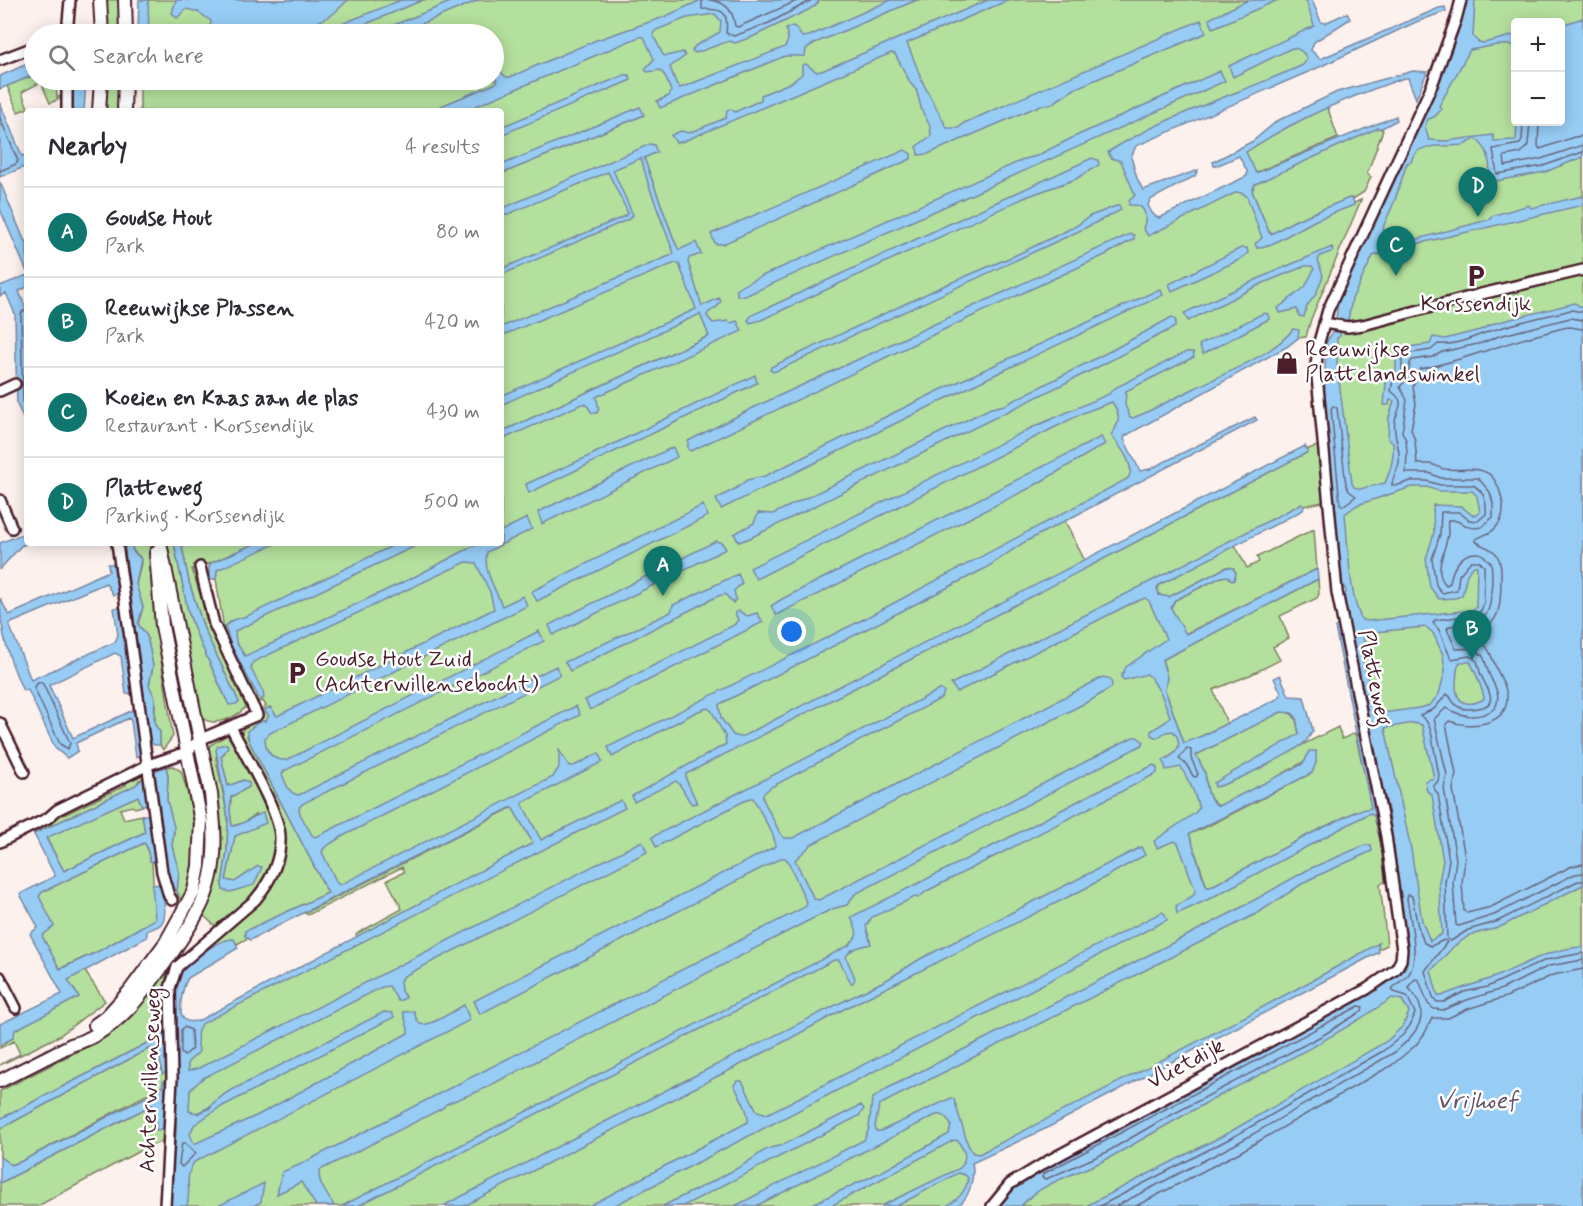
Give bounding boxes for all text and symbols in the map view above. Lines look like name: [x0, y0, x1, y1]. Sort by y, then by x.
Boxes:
map controls: [1511, 18, 1565, 126]
button: +: [1511, 18, 1565, 72]
search box: [24, 24, 504, 90]
icon: search: [45, 41, 78, 74]
text: Search here: [93, 43, 204, 71]
button: −: [1511, 72, 1565, 126]
text: Nearby: [48, 130, 127, 164]
text: 4 results: [405, 134, 480, 161]
pin: D: [1458, 168, 1498, 217]
text: Goudse Hout: [105, 205, 212, 233]
text: A: [61, 219, 74, 246]
text: 80 m: [436, 219, 480, 246]
pin: C: [1376, 226, 1416, 276]
text: Park: [105, 233, 145, 260]
parking icon: Korssendijk: [1463, 263, 1489, 289]
place label: Korssendijk: [1420, 291, 1532, 319]
text: Reeuwijkse Plassen: [105, 295, 294, 323]
text: B: [61, 309, 74, 336]
text: 420 m: [424, 309, 480, 336]
text: Park: [105, 323, 145, 350]
place label: Reeuwijkse Plattelandswinkel: [1305, 336, 1480, 389]
shop icon: Reeuwijkse Plattelandswinkel: [1274, 350, 1300, 376]
text: Koeien en Kaas aan de plas: [105, 385, 358, 413]
text: C: [60, 399, 75, 426]
text: 430 m: [427, 399, 480, 426]
text: Restaurant · Korssendijk: [105, 413, 314, 440]
text: Platteweg: [105, 475, 203, 503]
text: D: [61, 489, 74, 516]
text: 500 m: [423, 489, 480, 516]
text: Parking · Korssendijk: [105, 503, 285, 530]
pin: A: [644, 546, 682, 596]
pin: B: [1452, 610, 1492, 660]
your location: [777, 617, 806, 646]
street label: Platteweg: [1348, 627, 1397, 729]
place label: Goudse Hout Zuid (Achterwillensebocht): [315, 646, 539, 699]
parking icon: Goudse Hout Zuid (Achterwillensebocht): [284, 660, 310, 686]
street label: Achterwillenseweg: [134, 987, 171, 1173]
street label: Vlietdijk: [1143, 1032, 1229, 1096]
water label: Vrijhoef: [1437, 1086, 1520, 1117]

